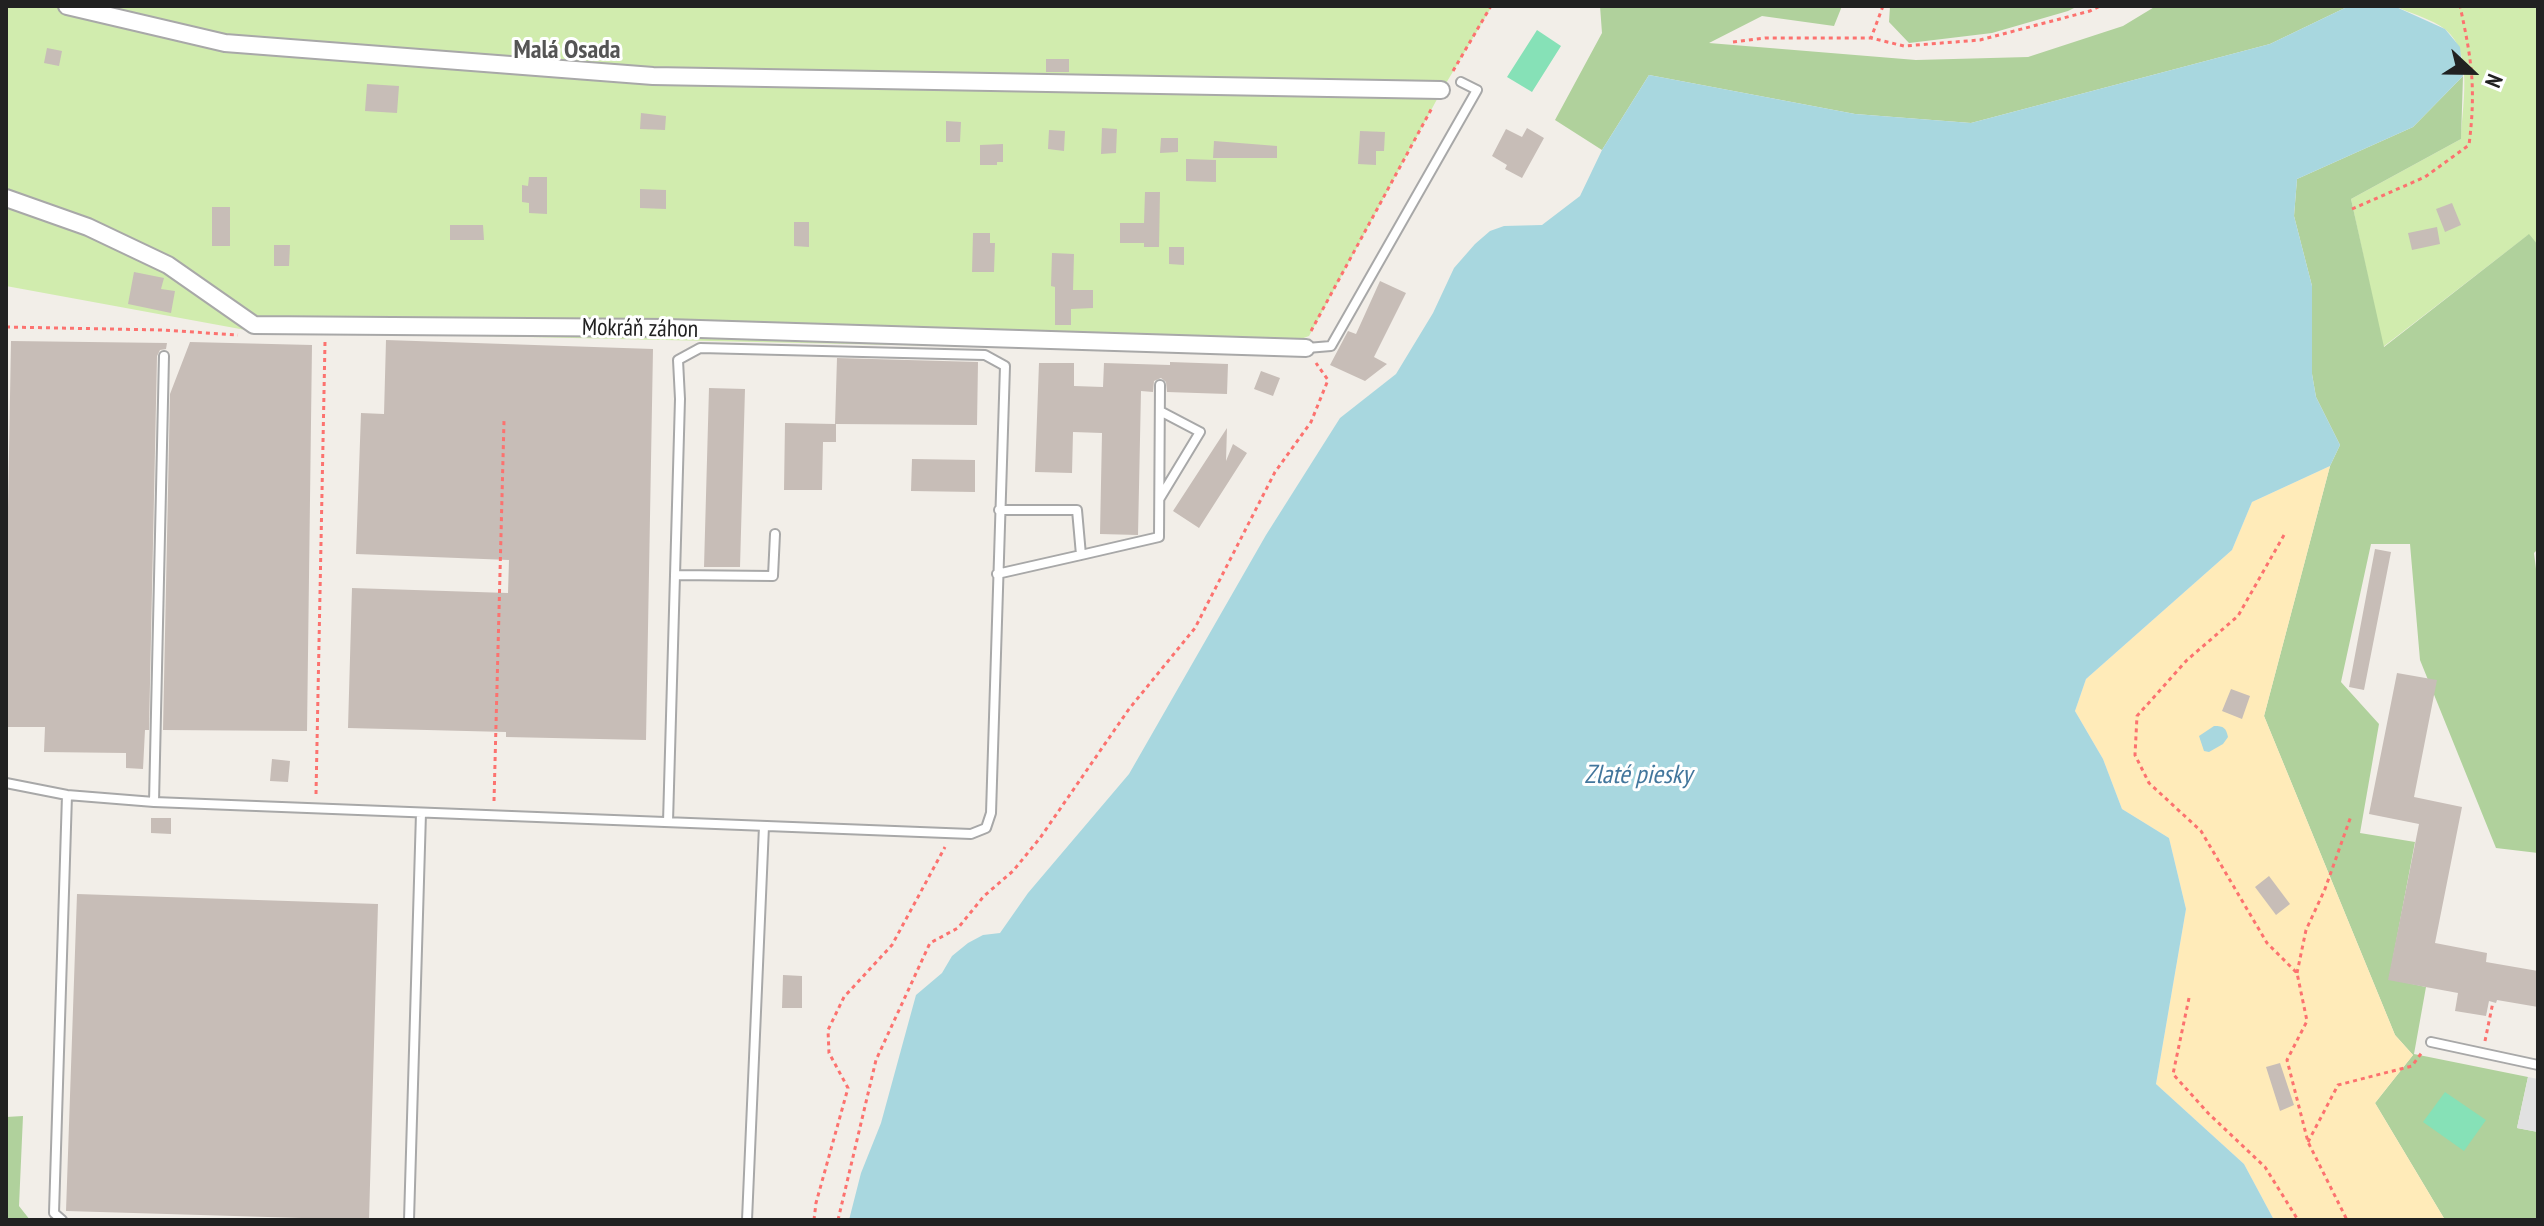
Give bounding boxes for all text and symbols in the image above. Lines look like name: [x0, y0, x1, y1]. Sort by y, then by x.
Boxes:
north arrow: [2432, 32, 2512, 112]
district label: Malá Osada: [514, 35, 620, 67]
text: N: [2479, 70, 2509, 92]
street label: Mokráň záhon: [582, 314, 698, 344]
water label: Zlaté piesky: [1584, 760, 1692, 792]

